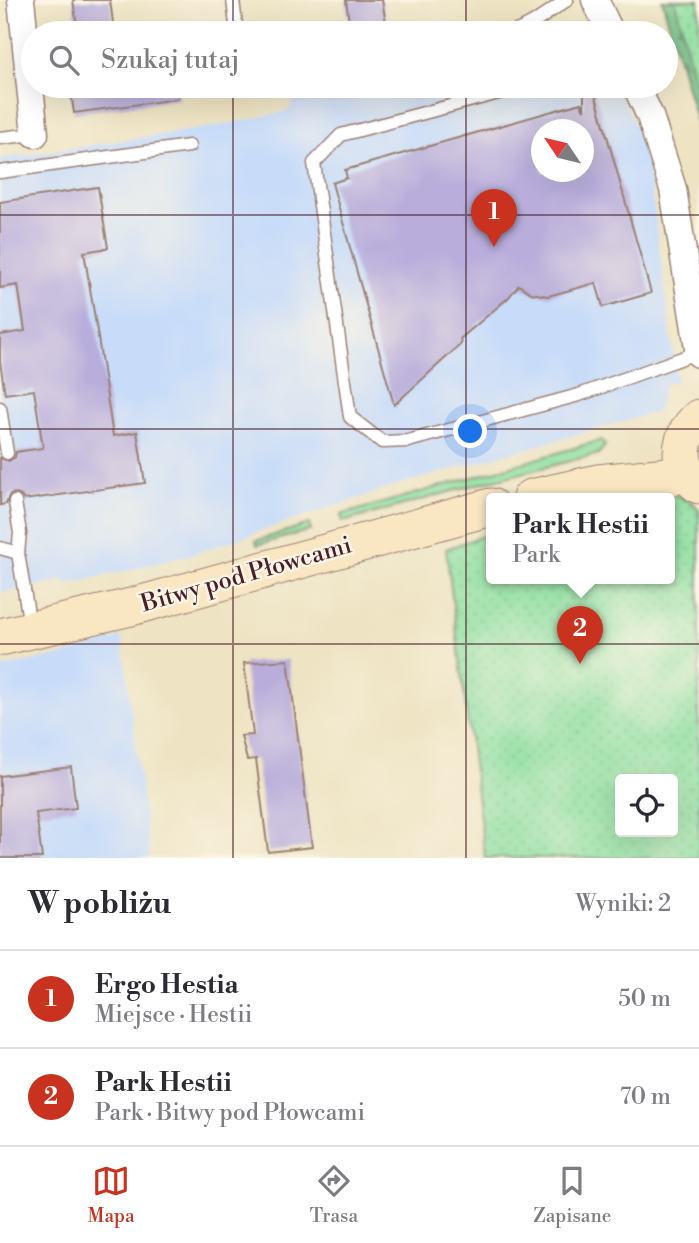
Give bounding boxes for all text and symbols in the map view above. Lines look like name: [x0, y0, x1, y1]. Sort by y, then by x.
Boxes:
search box: [21, 21, 678, 98]
icon: search: [45, 41, 83, 79]
text: Szukaj tutaj: [101, 44, 240, 76]
north arrow: [531, 119, 594, 182]
pin: 1: [471, 189, 517, 247]
your location: [453, 414, 487, 448]
popup: [486, 493, 675, 584]
text: Park Hestii: [512, 509, 649, 541]
street label: Bitwy pod Płowcami: [136, 530, 355, 620]
text: Park: [512, 541, 560, 569]
pin: 2: [557, 606, 603, 664]
map controls: [615, 774, 678, 837]
button: locate: [615, 774, 678, 837]
text: W pobliżu: [28, 885, 171, 923]
text: Wyniki: 2: [575, 890, 671, 918]
text: Ergo Hestia: [95, 969, 239, 1001]
text: 1: [45, 985, 57, 1013]
text: 50 m: [618, 985, 671, 1013]
text: Miejsce · Hestii: [95, 1001, 252, 1029]
text: Park Hestii: [95, 1067, 232, 1099]
text: 2: [44, 1083, 58, 1111]
text: 70 m: [620, 1083, 671, 1111]
text: Park · Bitwy pod Płowcami: [95, 1099, 365, 1127]
tab: Mapa: [88, 1162, 135, 1228]
tab: Trasa: [310, 1162, 358, 1228]
tab: Zapisane: [533, 1162, 611, 1228]

